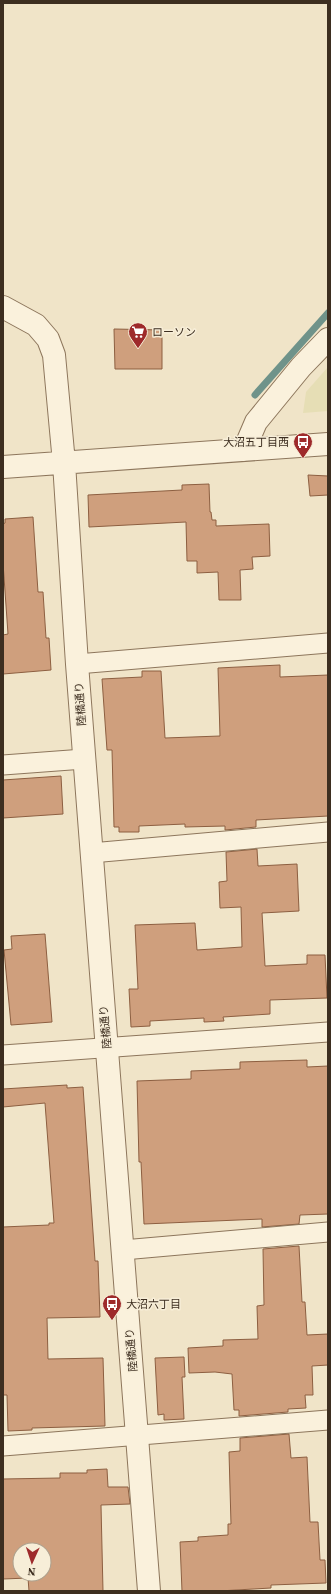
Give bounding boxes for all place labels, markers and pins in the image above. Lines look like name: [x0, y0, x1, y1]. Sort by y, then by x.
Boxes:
supermarket icon: ローソン: [127, 321, 149, 349]
place label: ローソン: [152, 325, 196, 340]
bus stop icon: 大沼五丁目西: [292, 431, 314, 459]
place label: 大沼五丁目西: [223, 435, 289, 450]
bus stop icon: 大沼六丁目: [101, 1293, 123, 1321]
place label: 大沼六丁目: [126, 1297, 181, 1312]

